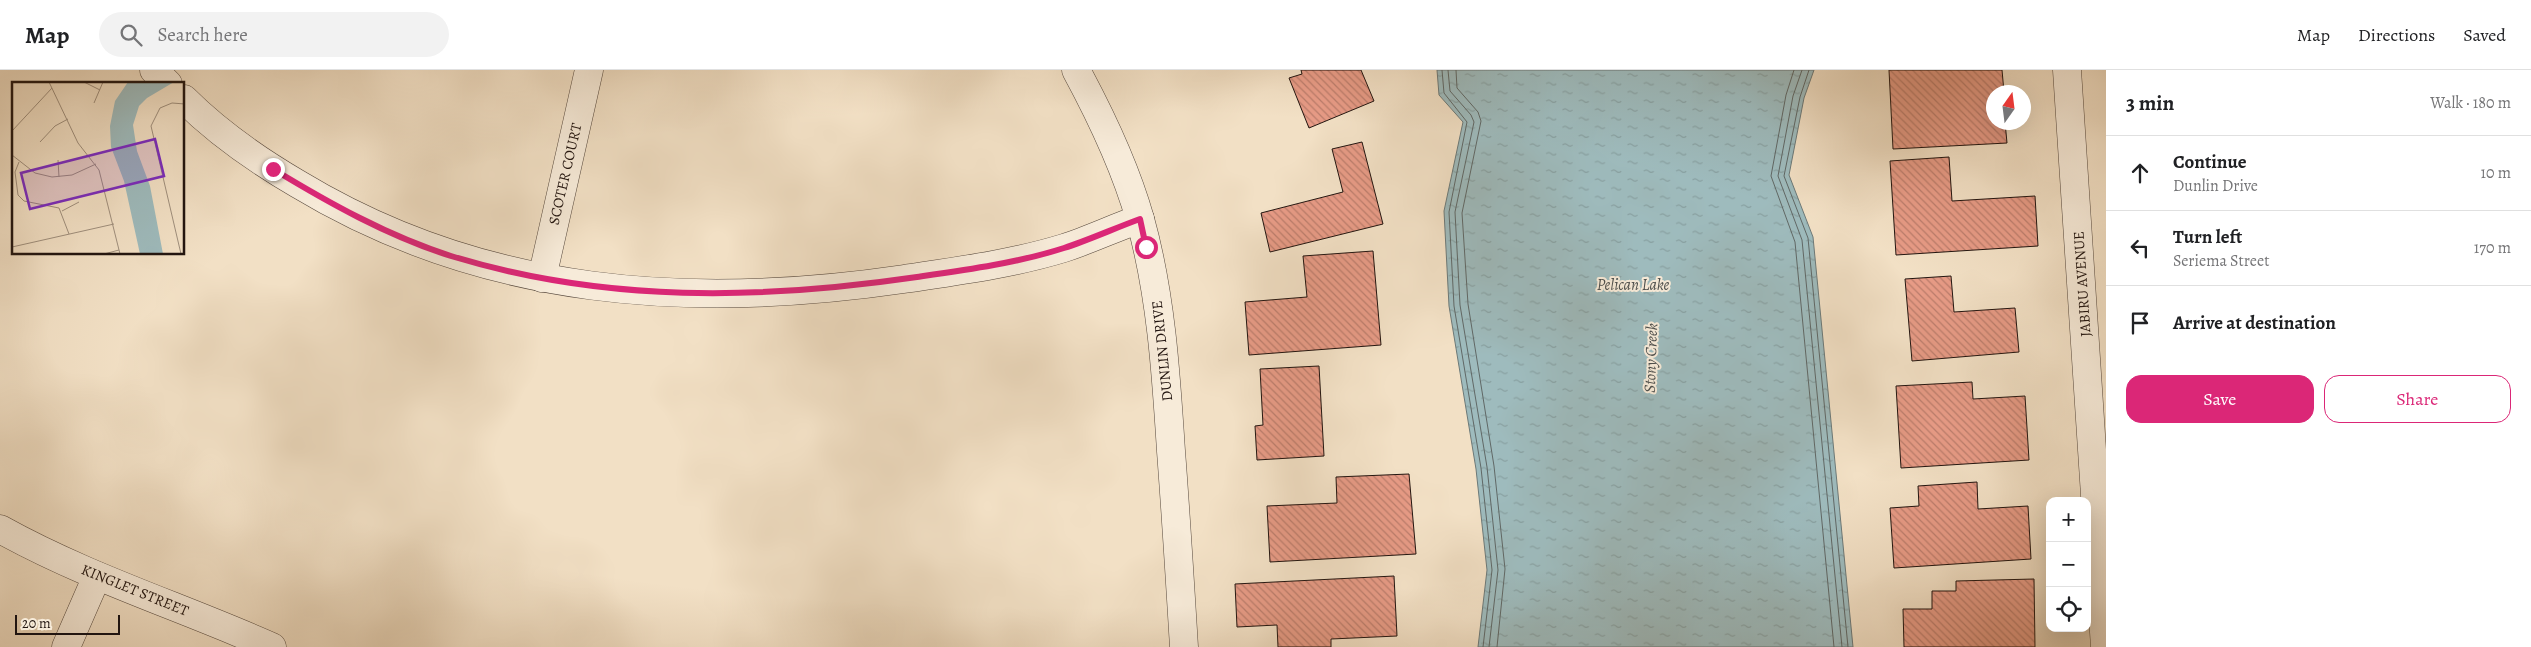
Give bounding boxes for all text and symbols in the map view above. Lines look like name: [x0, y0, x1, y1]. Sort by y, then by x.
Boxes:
search box: [99, 12, 449, 57]
text: Map: [25, 19, 69, 51]
icon: search: [117, 21, 145, 49]
text: Search here: [157, 22, 248, 48]
text: Map: [2297, 23, 2330, 47]
text: Directions: [2358, 23, 2435, 47]
text: Saved: [2463, 23, 2506, 47]
inset map: [12, 82, 185, 255]
north arrow: [1986, 85, 2031, 130]
text: 3 min: [2126, 89, 2174, 117]
text: Walk · 180 m: [2430, 92, 2511, 114]
street label: SCOTER COURT: [544, 120, 587, 227]
text: Continue: [2173, 149, 2247, 175]
route end: [262, 158, 285, 181]
icon: ahead: [2126, 159, 2154, 187]
text: 10 m: [2481, 162, 2511, 184]
text: Dunlin Drive: [2173, 175, 2258, 197]
text: Turn left: [2173, 224, 2242, 250]
street label: JABIRU AVENUE: [2068, 230, 2096, 338]
icon: left: [2126, 234, 2154, 262]
route start: [1135, 236, 1158, 259]
text: 170 m: [2474, 237, 2511, 259]
text: Seriema Street: [2173, 250, 2269, 272]
water label: Pelican Lake: [1597, 274, 1670, 296]
street label: DUNLIN DRIVE: [1147, 300, 1177, 402]
icon: arrive: [2126, 309, 2154, 337]
text: Arrive at destination: [2173, 310, 2336, 336]
water label: Stony Creek: [1639, 323, 1663, 393]
button: Save: [2126, 375, 2314, 423]
button: Share: [2324, 375, 2511, 423]
map controls: [2046, 497, 2091, 632]
button: +: [2046, 497, 2091, 542]
button: −: [2046, 542, 2091, 587]
street label: KINGLET STREET: [78, 559, 192, 621]
button: locate: [2046, 587, 2091, 632]
scale bar: [15, 612, 120, 635]
text: 20 m: [22, 614, 51, 633]

